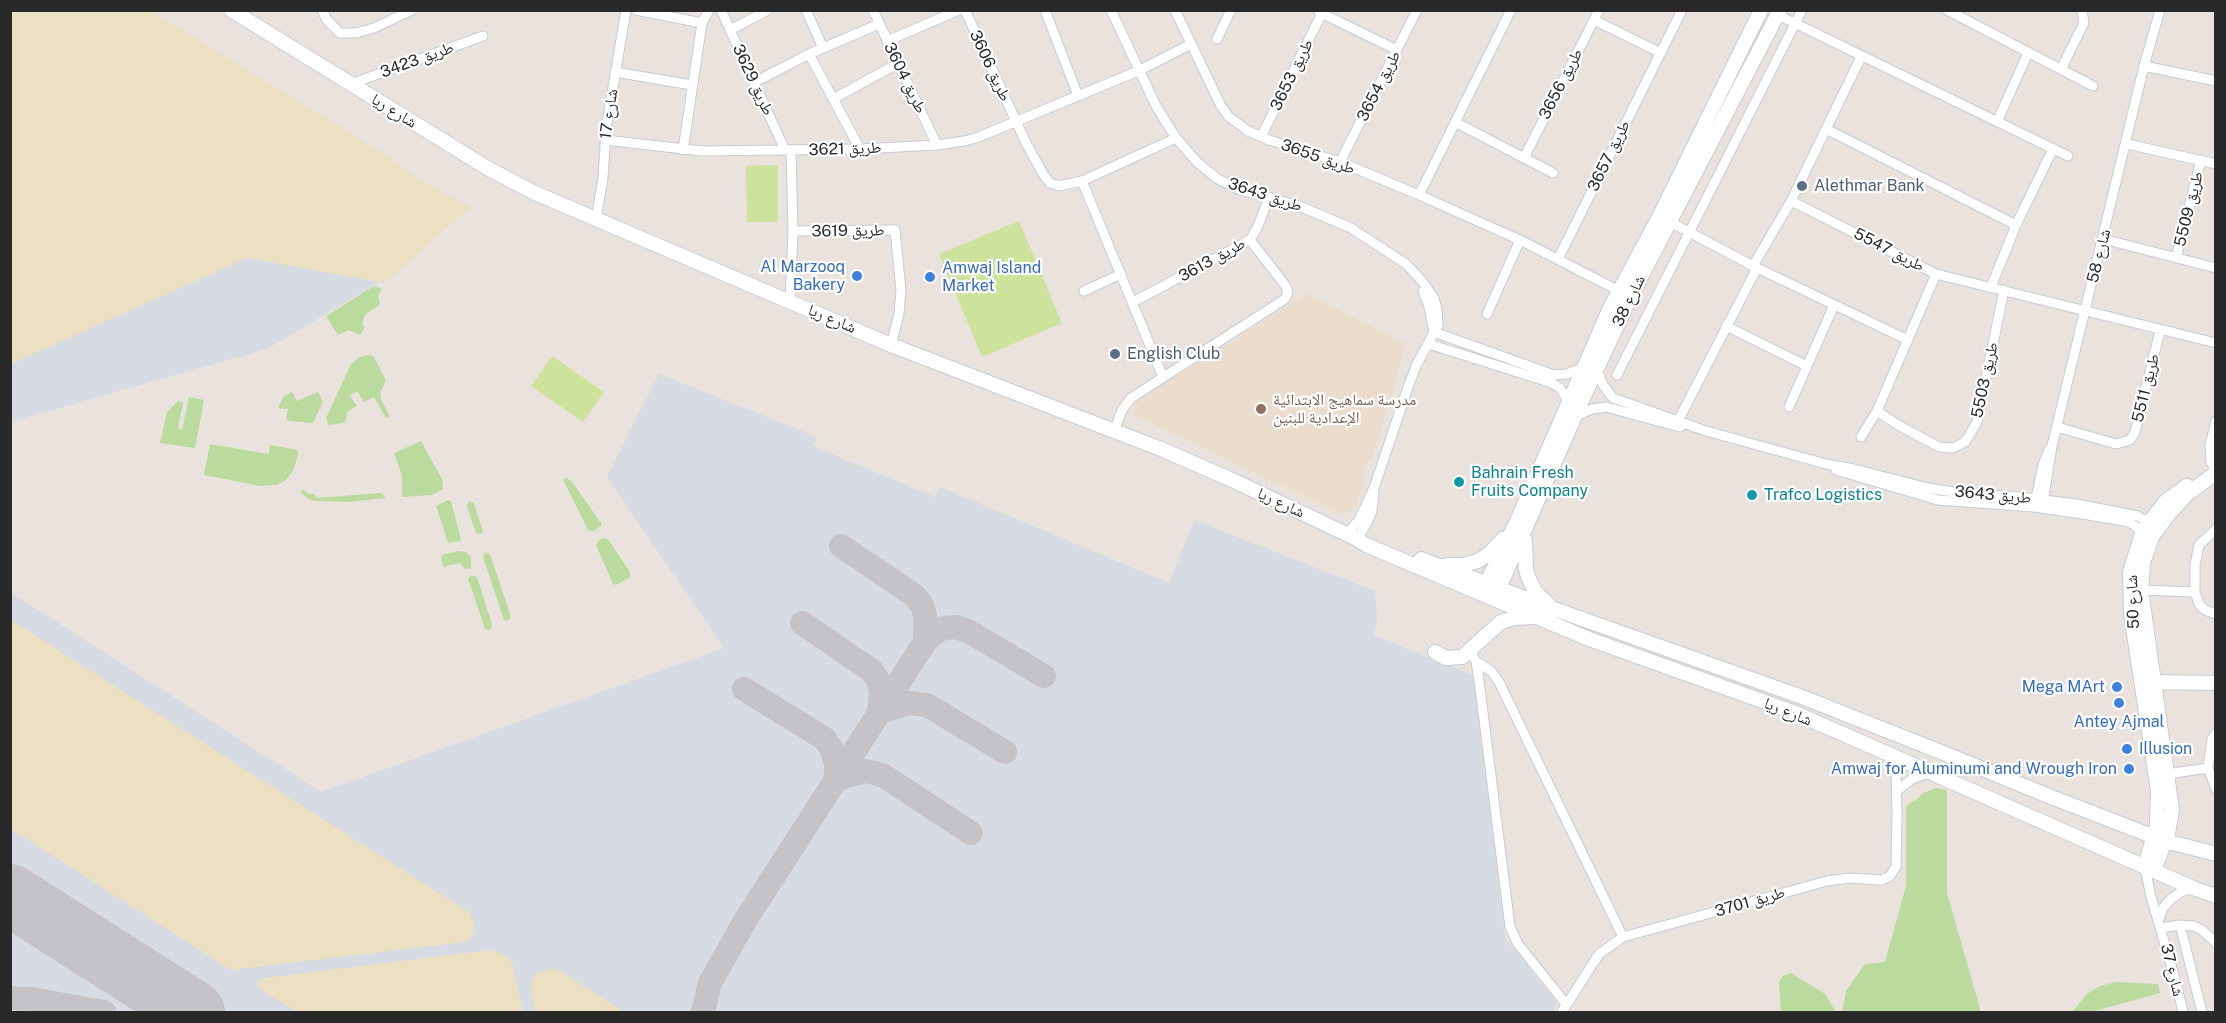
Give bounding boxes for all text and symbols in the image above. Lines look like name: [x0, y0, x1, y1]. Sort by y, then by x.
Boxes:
street label: طريق 3606: [965, 27, 1015, 105]
street label: طريق 3653: [1267, 36, 1317, 114]
street label: طريق 3423: [378, 38, 456, 82]
street label: طريق 3604: [880, 39, 930, 117]
street label: طريق 3629: [728, 41, 778, 119]
street label: طريق 3656: [1535, 45, 1587, 123]
street label: طريق 3654: [1353, 47, 1405, 125]
street label: شارع 17: [596, 88, 622, 140]
street label: شارع ريا: [368, 90, 420, 132]
street label: طريق 3657: [1584, 117, 1634, 195]
street label: طريق 3655: [1278, 135, 1358, 179]
street label: طريق 3621: [808, 138, 882, 160]
street label: طريق 5509: [2170, 169, 2208, 249]
street label: طريق 3643: [1226, 174, 1304, 216]
place label: Alethmar Bank: [1814, 176, 1925, 196]
marker: Alethmar Bank: [1795, 179, 1809, 193]
street label: طريق 3619: [811, 221, 885, 241]
street label: طريق 5547: [1850, 224, 1928, 276]
street label: شارع 58: [2083, 227, 2115, 285]
street label: طريق 3613: [1175, 234, 1249, 286]
place label: Al Marzooq Bakery: [760, 257, 845, 295]
place label: Amwaj Island Market: [942, 258, 1041, 296]
marker: Al Marzooq Bakery: [850, 269, 864, 283]
marker: Amwaj Island Market: [923, 270, 937, 284]
street label: شارع 38: [1608, 272, 1650, 330]
street label: شارع ريا: [805, 300, 859, 338]
street label: طريق 5503: [1968, 340, 2002, 420]
place label: English Club: [1127, 344, 1220, 364]
marker: English Club: [1108, 347, 1122, 361]
street label: طريق 5511: [2128, 352, 2164, 424]
place label: مدرسة سماهيج الابتدائية الإعدادية للبنين: [1273, 390, 1416, 428]
marker: مدرسة سماهيج الابتدائية الإعدادية للبنين: [1254, 402, 1268, 416]
place label: Bahrain Fresh Fruits Company: [1471, 463, 1588, 501]
marker: Bahrain Fresh Fruits Company: [1452, 475, 1466, 489]
street label: طريق 3643: [1954, 482, 2032, 508]
street label: شارع ريا: [1254, 484, 1308, 522]
place label: Trafco Logistics: [1764, 485, 1882, 505]
marker: Trafco Logistics: [1745, 488, 1759, 502]
street label: شارع 50: [2122, 575, 2144, 629]
place label: Mega MArt: [2022, 677, 2105, 697]
marker: Mega MArt: [2110, 680, 2124, 694]
street label: شارع ريا: [1761, 694, 1815, 730]
marker: Antey Ajmal: [2112, 696, 2126, 710]
place label: Antey Ajmal: [2074, 712, 2164, 732]
place label: Illusion: [2139, 739, 2192, 759]
marker: Illusion: [2120, 742, 2134, 756]
place label: Amwaj for Aluminumi and Wrough Iron: [1831, 759, 2117, 779]
marker: Amwaj for Aluminumi and Wrough Iron: [2122, 762, 2136, 776]
street label: طريق 3701: [1713, 883, 1787, 921]
street label: شارع 37: [2156, 942, 2188, 998]

